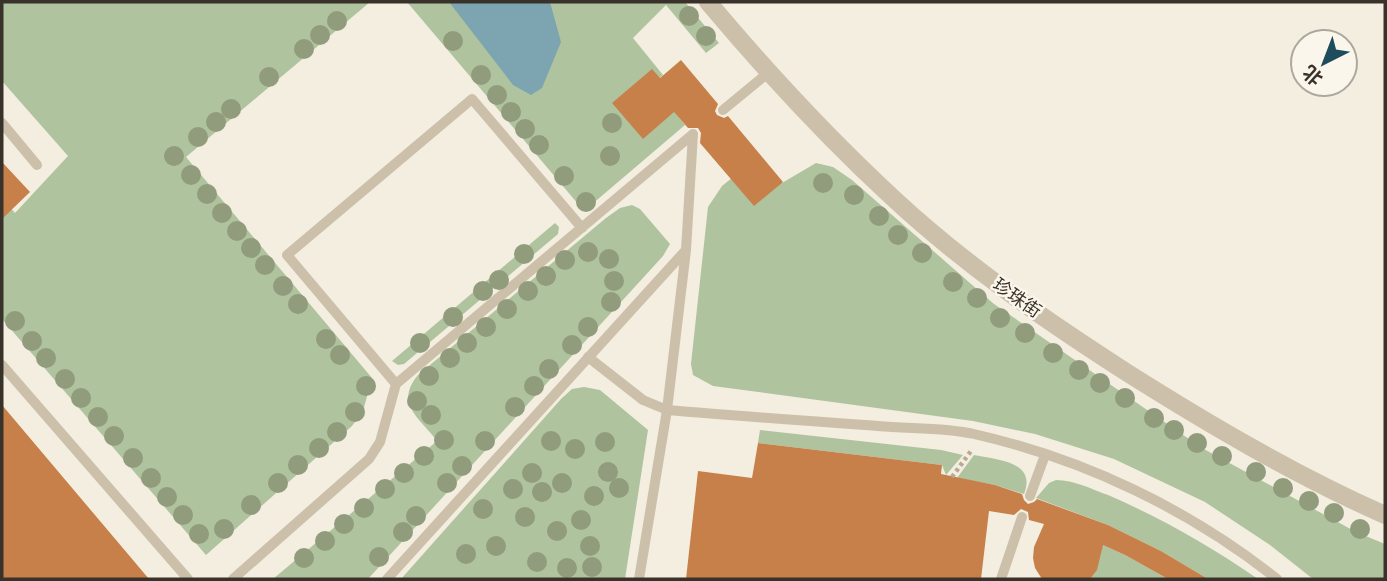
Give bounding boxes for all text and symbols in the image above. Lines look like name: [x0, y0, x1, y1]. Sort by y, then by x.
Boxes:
north arrow: [1289, 28, 1359, 98]
text: 北: [1298, 60, 1328, 90]
street label: 珍珠街: [989, 274, 1045, 322]

